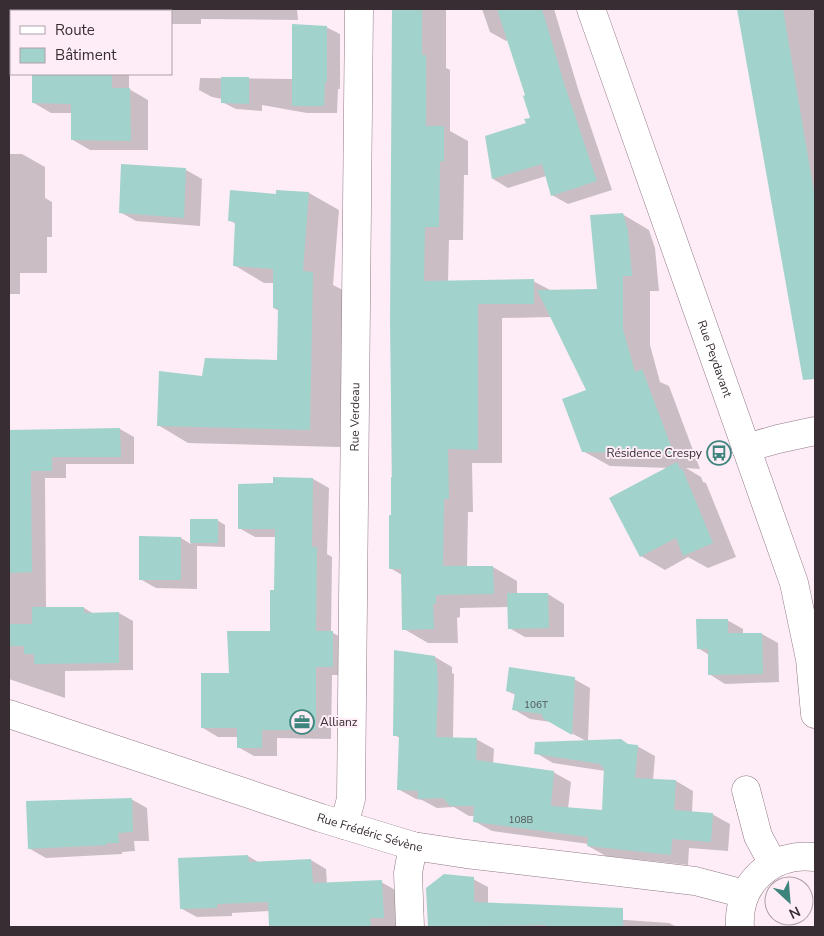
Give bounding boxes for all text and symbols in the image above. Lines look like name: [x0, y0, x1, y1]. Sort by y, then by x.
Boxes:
legend: [10, 10, 172, 75]
text: Route: [55, 20, 95, 40]
text: Bâtiment: [55, 45, 117, 65]
street label: Rue Peydavant: [694, 318, 736, 400]
street label: Rue Verdeau: [347, 382, 363, 452]
bus stop icon: Résidence Crespy: [706, 440, 732, 466]
place label: Résidence Crespy: [607, 445, 703, 461]
house number: 106T: [524, 698, 548, 712]
office icon: Allianz: [289, 709, 315, 735]
place label: Allianz: [320, 714, 358, 730]
street label: Rue Frédéric Sévène: [315, 809, 424, 855]
house number: 108B: [509, 813, 534, 827]
north arrow: [764, 876, 814, 926]
text: N: [786, 901, 803, 923]

